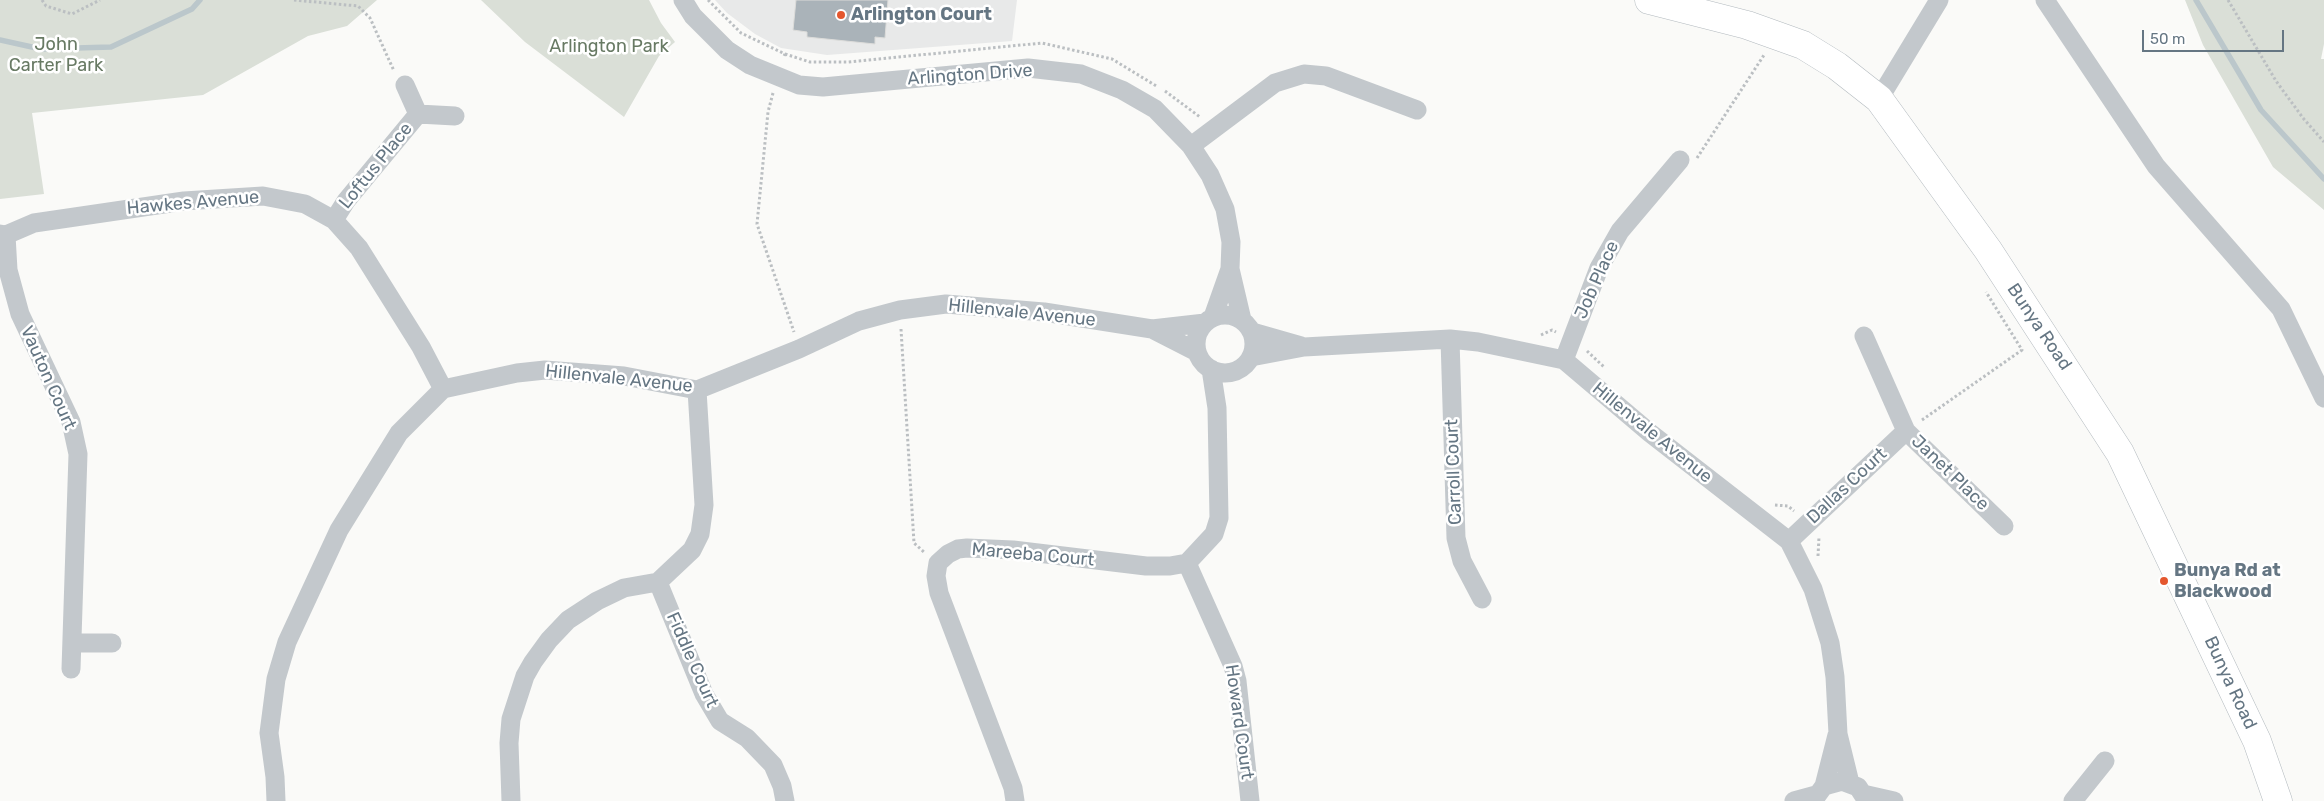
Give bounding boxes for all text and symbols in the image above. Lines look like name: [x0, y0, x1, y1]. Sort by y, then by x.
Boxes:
place label: Arlington Court: [851, 4, 992, 26]
marker: Arlington Court: [835, 9, 847, 21]
scale bar: [2144, 20, 2286, 52]
text: 50 m: [2150, 30, 2185, 48]
park label: John Carter Park: [9, 34, 103, 76]
park label: Arlington Park: [549, 36, 669, 58]
street label: Arlington Drive: [907, 60, 1033, 90]
street label: Loftus Place: [335, 119, 417, 213]
street label: Hawkes Avenue: [126, 186, 260, 220]
street label: Job Place: [1570, 238, 1624, 322]
street label: Bunya Road: [2002, 279, 2076, 375]
street label: Hillenvale Avenue: [947, 295, 1097, 331]
street label: Vauton Court: [16, 323, 80, 433]
street label: Hillenvale Avenue: [544, 361, 694, 397]
street label: Hillenvale Avenue: [1588, 378, 1716, 488]
street label: Carroll Court: [1441, 419, 1467, 525]
street label: Janet Place: [1907, 431, 1993, 515]
street label: Dallas Court: [1802, 443, 1892, 529]
street label: Mareeba Court: [971, 539, 1095, 571]
place label: Bunya Rd at Blackwood: [2174, 560, 2281, 602]
marker: Bunya Rd at Blackwood: [2158, 575, 2170, 587]
street label: Fiddle Court: [661, 609, 723, 711]
street label: Bunya Road: [2199, 633, 2261, 733]
street label: Howard Court: [1220, 663, 1258, 781]

